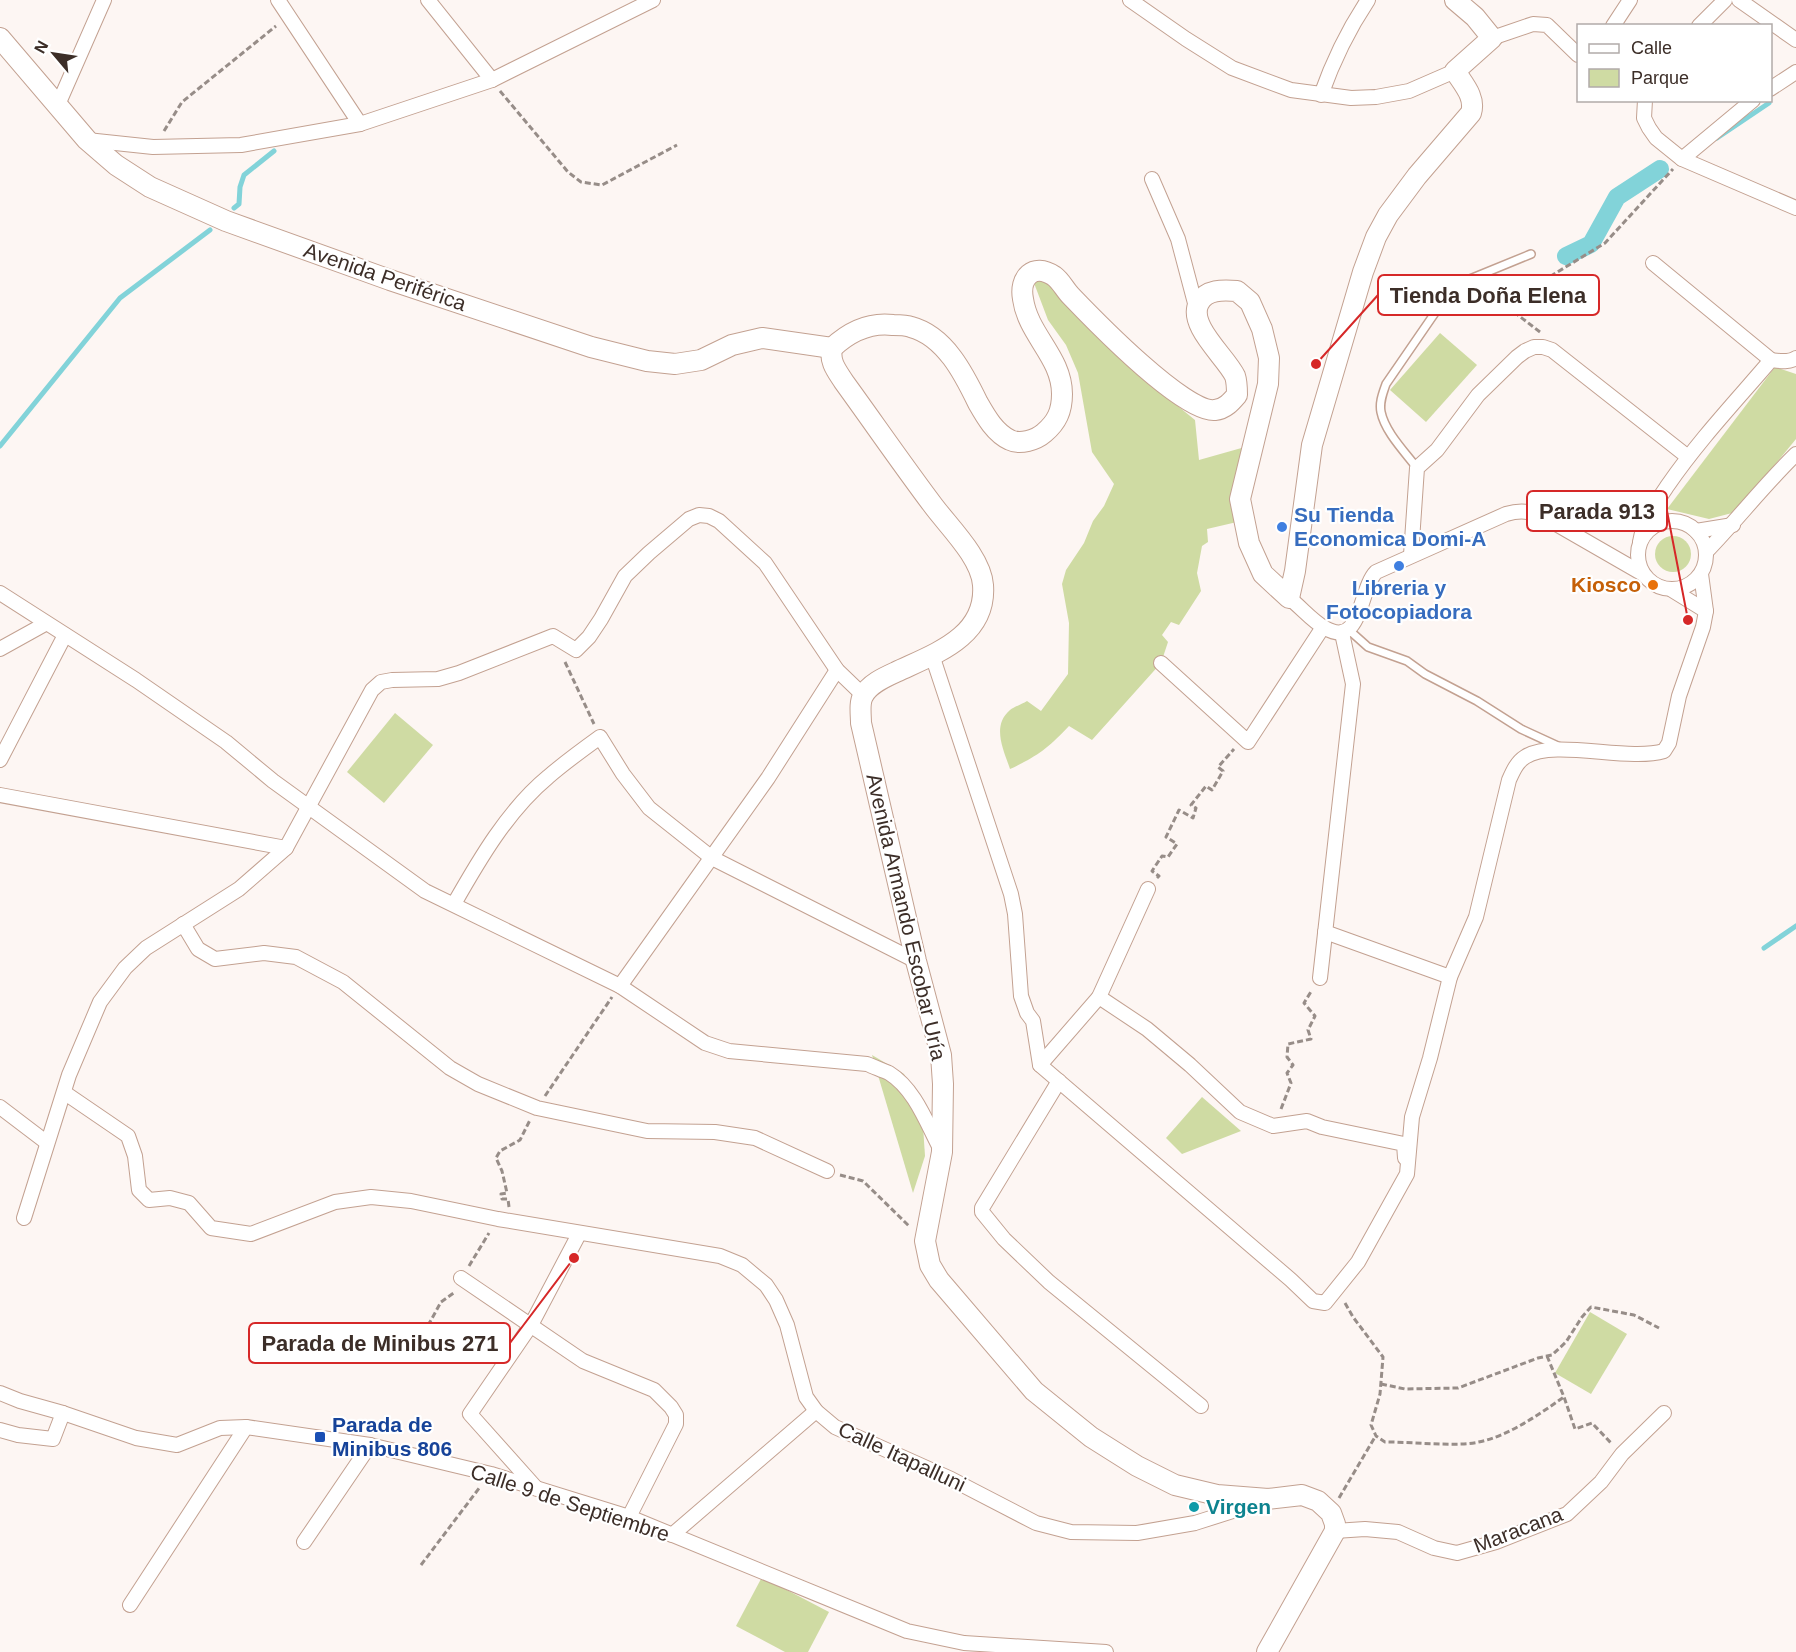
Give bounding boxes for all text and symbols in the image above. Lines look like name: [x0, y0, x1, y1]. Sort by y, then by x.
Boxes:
north arrow: [24, 24, 84, 84]
legend: [1577, 24, 1772, 102]
text: N: [31, 38, 52, 56]
text: Calle: [1631, 38, 1672, 58]
text: Parque: [1631, 68, 1689, 88]
street label: Avenida Periférica: [301, 238, 470, 315]
callout: Tienda Doña Elena: [1378, 275, 1599, 315]
text: Tienda Doña Elena: [1390, 283, 1587, 308]
callout: Parada 913: [1527, 491, 1667, 531]
text: Parada 913: [1539, 499, 1655, 524]
place label: Su Tienda Economica Domi-A: [1294, 503, 1487, 550]
marker: Su Tienda Economica Domi-A: [1275, 520, 1289, 534]
marker: Libreria y Fotocopiadora: [1392, 559, 1406, 573]
place label: Kiosco: [1571, 573, 1641, 596]
place label: Libreria y Fotocopiadora: [1326, 576, 1472, 623]
marker: Kiosco: [1646, 578, 1660, 592]
street label: Avenida Armando Escobar Uría: [862, 771, 951, 1063]
callout: Parada de Minibus 271: [249, 1323, 510, 1363]
text: Parada de Minibus 271: [261, 1331, 499, 1356]
place label: Parada de Minibus 806: [332, 1413, 452, 1460]
street label: Calle Itapalluni: [835, 1417, 970, 1496]
marker: Parada de Minibus 806: [313, 1430, 327, 1444]
street label: Calle 9 de Septiembre: [468, 1459, 673, 1546]
place label: Virgen: [1206, 1495, 1271, 1518]
marker: Virgen: [1187, 1500, 1201, 1514]
street label: Maracana: [1470, 1502, 1566, 1557]

